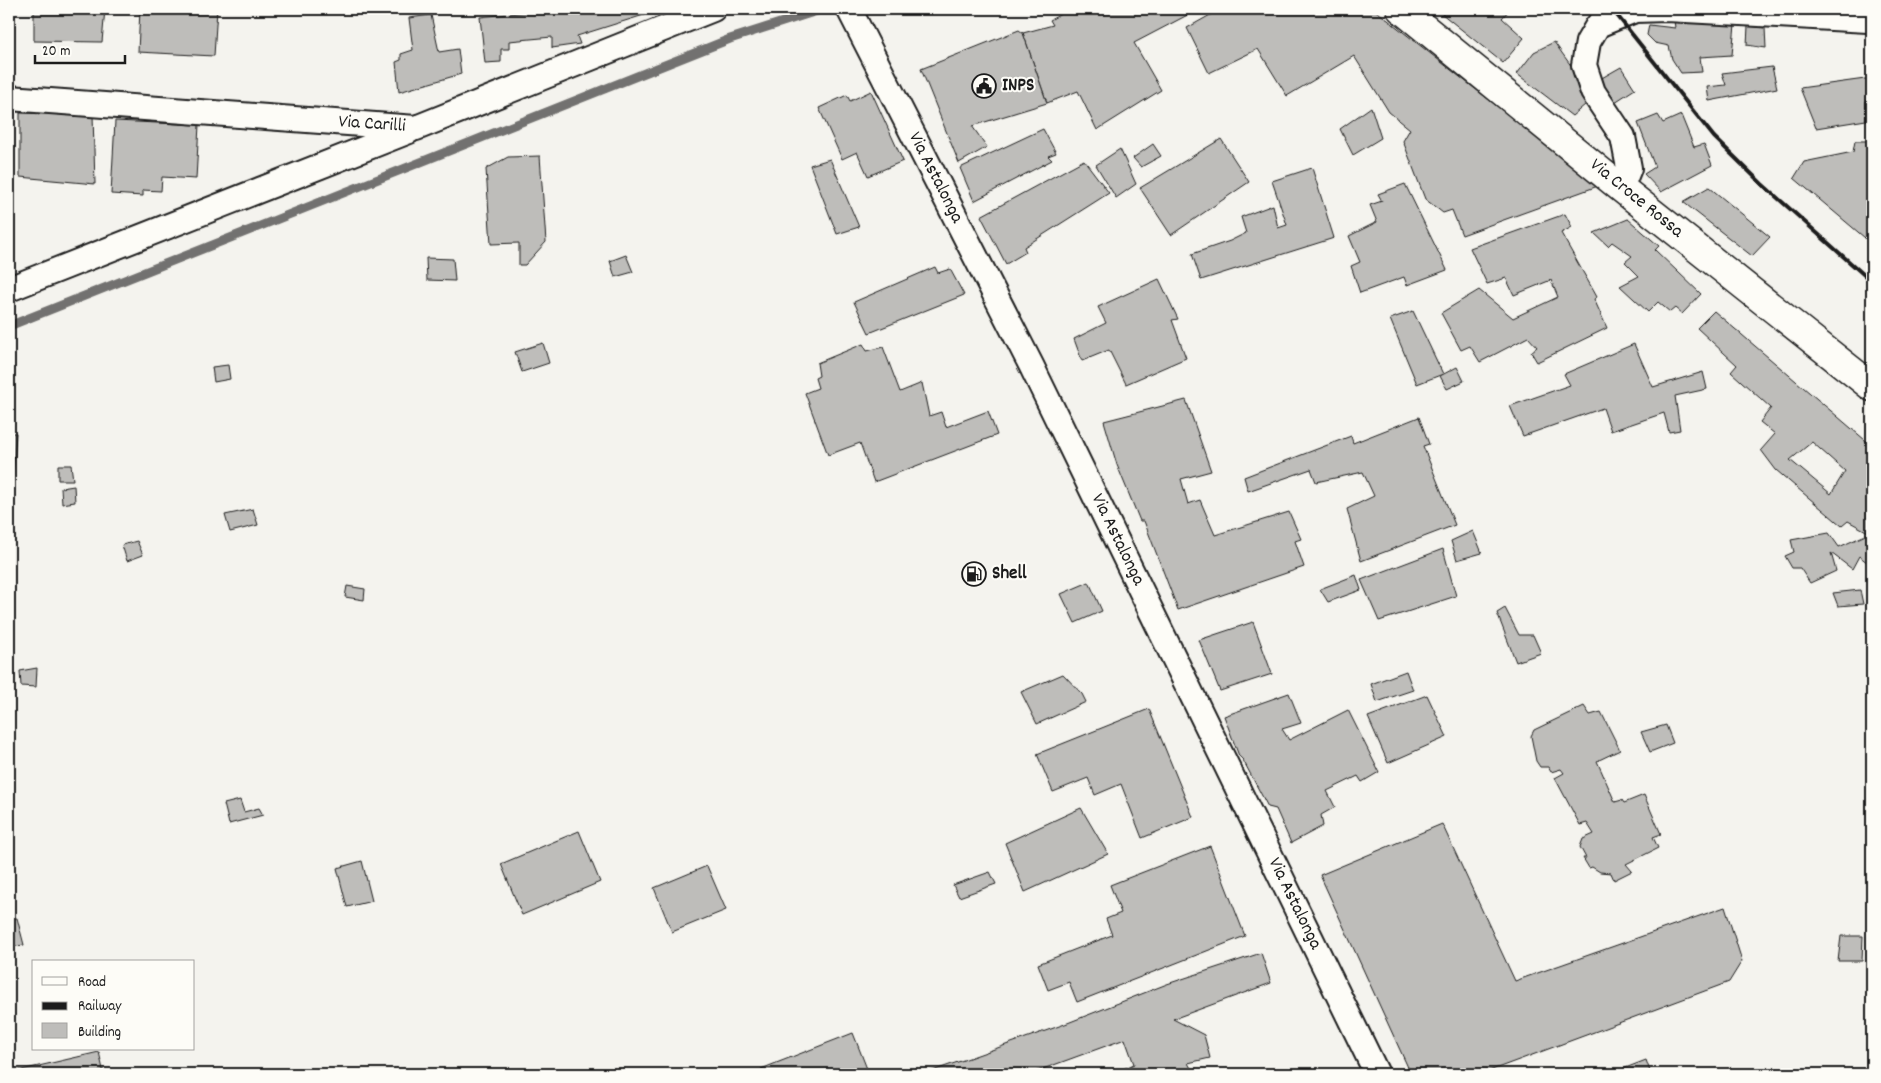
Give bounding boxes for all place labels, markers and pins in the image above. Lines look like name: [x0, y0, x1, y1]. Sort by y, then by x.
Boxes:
public building icon: INPS: [971, 73, 997, 99]
place label: INPS: [1002, 73, 1034, 100]
fuel station icon: Shell: [961, 561, 987, 587]
place label: Shell: [992, 561, 1027, 588]

